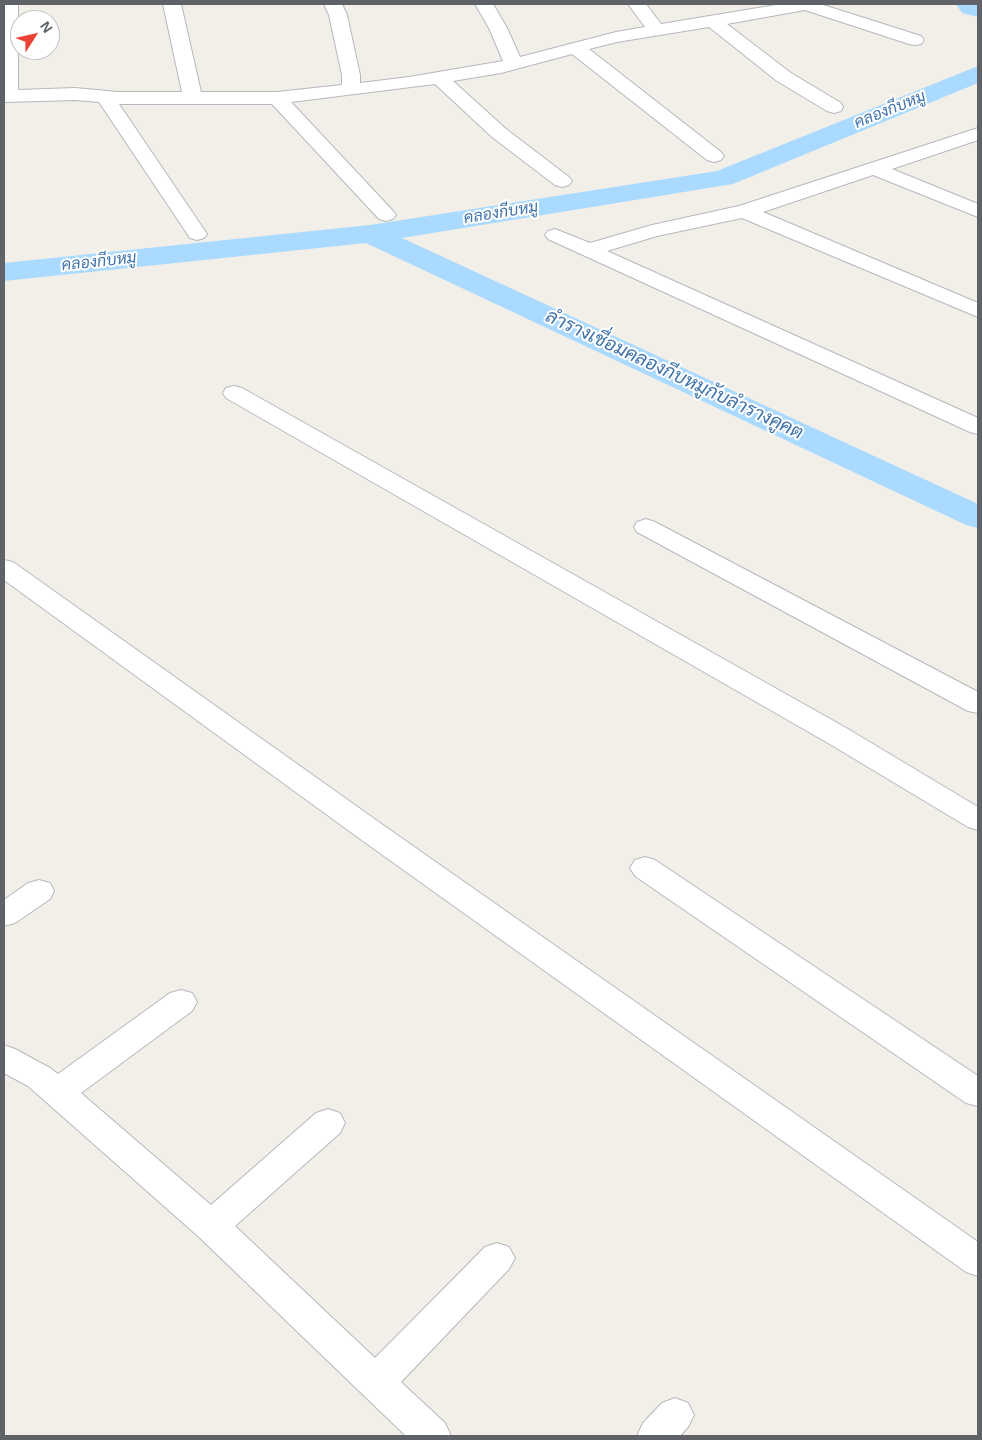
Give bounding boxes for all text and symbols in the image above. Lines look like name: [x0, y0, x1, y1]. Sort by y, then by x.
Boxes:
north arrow: [10, 10, 60, 60]
text: N: [37, 18, 56, 36]
water label: คลองกีบหมู: [852, 87, 928, 133]
water label: คลองกีบหมู: [462, 198, 540, 228]
water label: คลองกีบหมู: [61, 249, 137, 275]
water label: ลำรางเชื่อมคลองกีบหมูกับลำรางคูคต: [542, 305, 806, 445]

